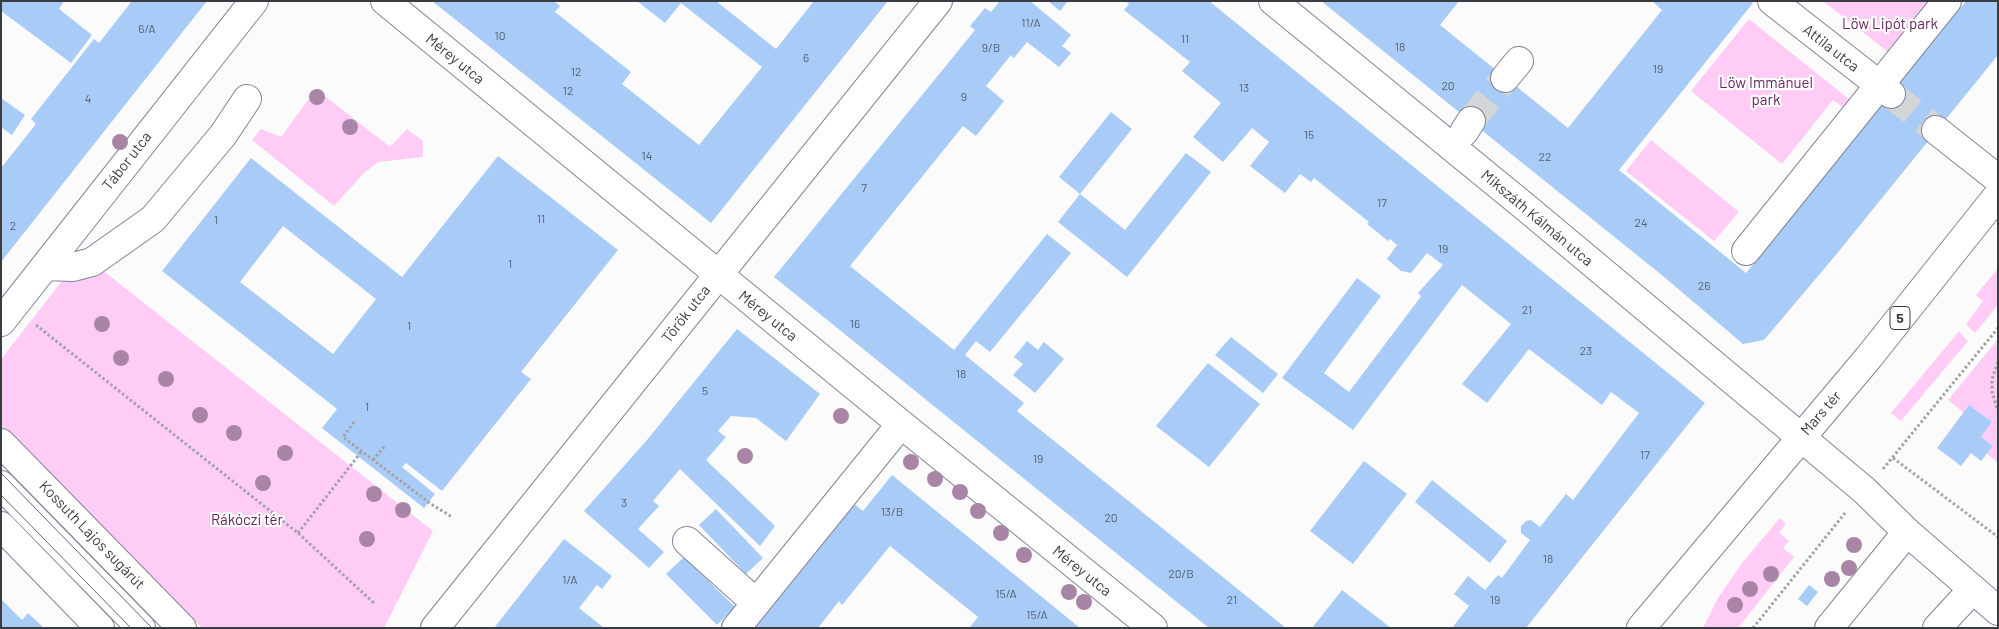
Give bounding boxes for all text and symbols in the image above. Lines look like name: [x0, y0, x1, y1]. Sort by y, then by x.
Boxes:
park label: Löw Lipót park: [1842, 15, 1938, 33]
house number: 11/A: [1021, 16, 1041, 30]
street label: Attila utca: [1799, 20, 1863, 76]
house number: 6/A: [138, 22, 156, 36]
house number: 10: [495, 29, 505, 43]
street label: Mérey utca: [422, 30, 488, 88]
house number: 11: [1181, 32, 1189, 46]
house number: 18: [1395, 40, 1405, 54]
house number: 9/B: [982, 41, 1000, 55]
house number: 6: [803, 51, 809, 65]
house number: 19: [1653, 62, 1663, 76]
house number: 12: [571, 65, 581, 79]
park label: Löw Immánuel park: [1719, 74, 1813, 109]
house number: 20: [1441, 79, 1455, 93]
house number: 13: [1239, 81, 1249, 95]
house number: 12: [563, 84, 573, 98]
house number: 9: [961, 90, 967, 104]
house number: 4: [85, 92, 91, 106]
street label: Tábor utca: [99, 128, 155, 194]
house number: 15: [1304, 128, 1314, 142]
house number: 14: [642, 149, 652, 163]
house number: 22: [1539, 150, 1551, 164]
street label: Mikszáth Kálmán utca: [1478, 166, 1596, 270]
house number: 7: [861, 181, 867, 195]
house number: 17: [1377, 196, 1387, 210]
house number: 11: [537, 212, 545, 226]
house number: 1: [214, 213, 218, 227]
house number: 24: [1634, 216, 1648, 230]
house number: 2: [10, 219, 16, 233]
house number: 19: [1438, 242, 1448, 256]
house number: 1: [508, 257, 512, 271]
house number: 26: [1698, 279, 1710, 293]
street label: Török utca: [658, 282, 714, 346]
street label: Mérey utca: [735, 287, 801, 345]
house number: 21: [1522, 303, 1532, 317]
road number: 5: [1890, 306, 1910, 330]
house number: 16: [850, 317, 860, 331]
house number: 1: [407, 319, 411, 333]
house number: 23: [1580, 344, 1592, 358]
house number: 18: [956, 367, 966, 381]
house number: 5: [702, 384, 708, 398]
street label: Mars tér: [1797, 387, 1845, 439]
house number: 1: [365, 400, 369, 414]
house number: 17: [1640, 448, 1650, 462]
house number: 19: [1033, 452, 1043, 466]
street label: Kossuth Lajos sugárút: [35, 477, 149, 593]
house number: 3: [621, 496, 627, 510]
house number: 13/B: [881, 505, 903, 519]
park label: Rákóczi tér: [211, 511, 283, 529]
house number: 20: [1104, 511, 1118, 525]
street label: Mérey utca: [1049, 542, 1115, 600]
house number: 18: [1543, 552, 1553, 566]
house number: 20/B: [1168, 567, 1194, 581]
house number: 1/A: [562, 573, 578, 587]
house number: 15/A: [995, 587, 1017, 601]
house number: 21: [1227, 593, 1237, 607]
house number: 19: [1490, 593, 1500, 607]
house number: 15/A: [1026, 608, 1048, 622]

